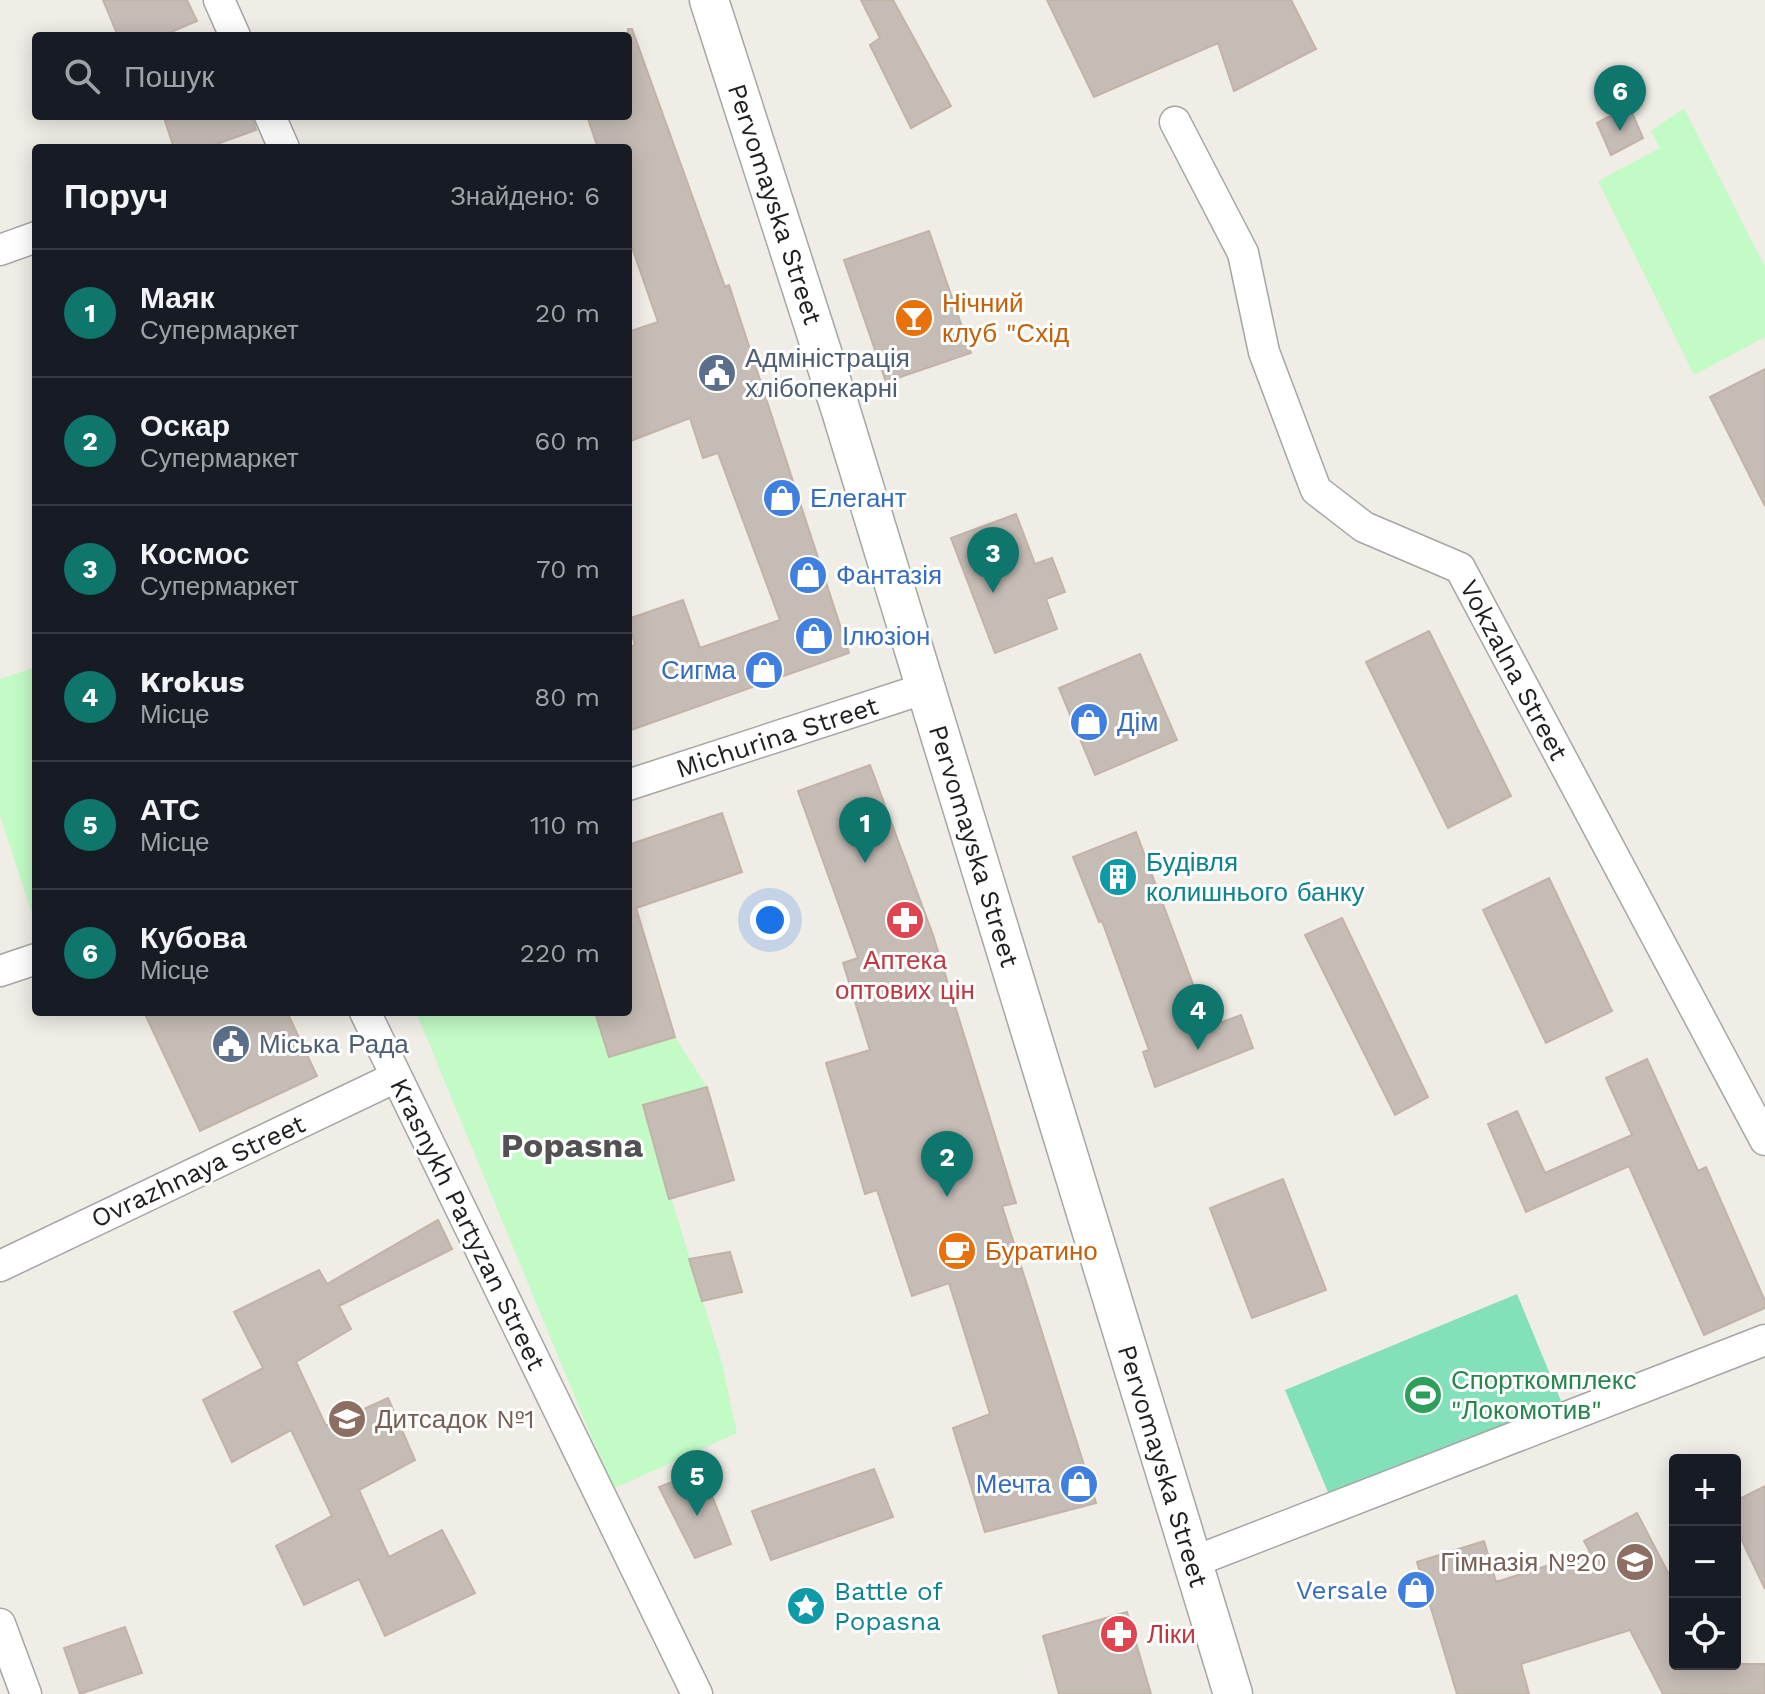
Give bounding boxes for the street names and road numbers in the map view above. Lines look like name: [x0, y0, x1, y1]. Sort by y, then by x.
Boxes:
street label: Pervomayska Street: [722, 80, 828, 328]
street label: Vokzalna Street: [1454, 575, 1574, 765]
street label: Michurina Street: [672, 690, 882, 784]
street label: Pervomayska Street: [923, 721, 1025, 971]
street label: Krasnykh Partyzan Street: [384, 1073, 552, 1375]
street label: Ovrazhnaya Street: [86, 1108, 310, 1234]
street label: Pervomayska Street: [1112, 1341, 1214, 1591]

